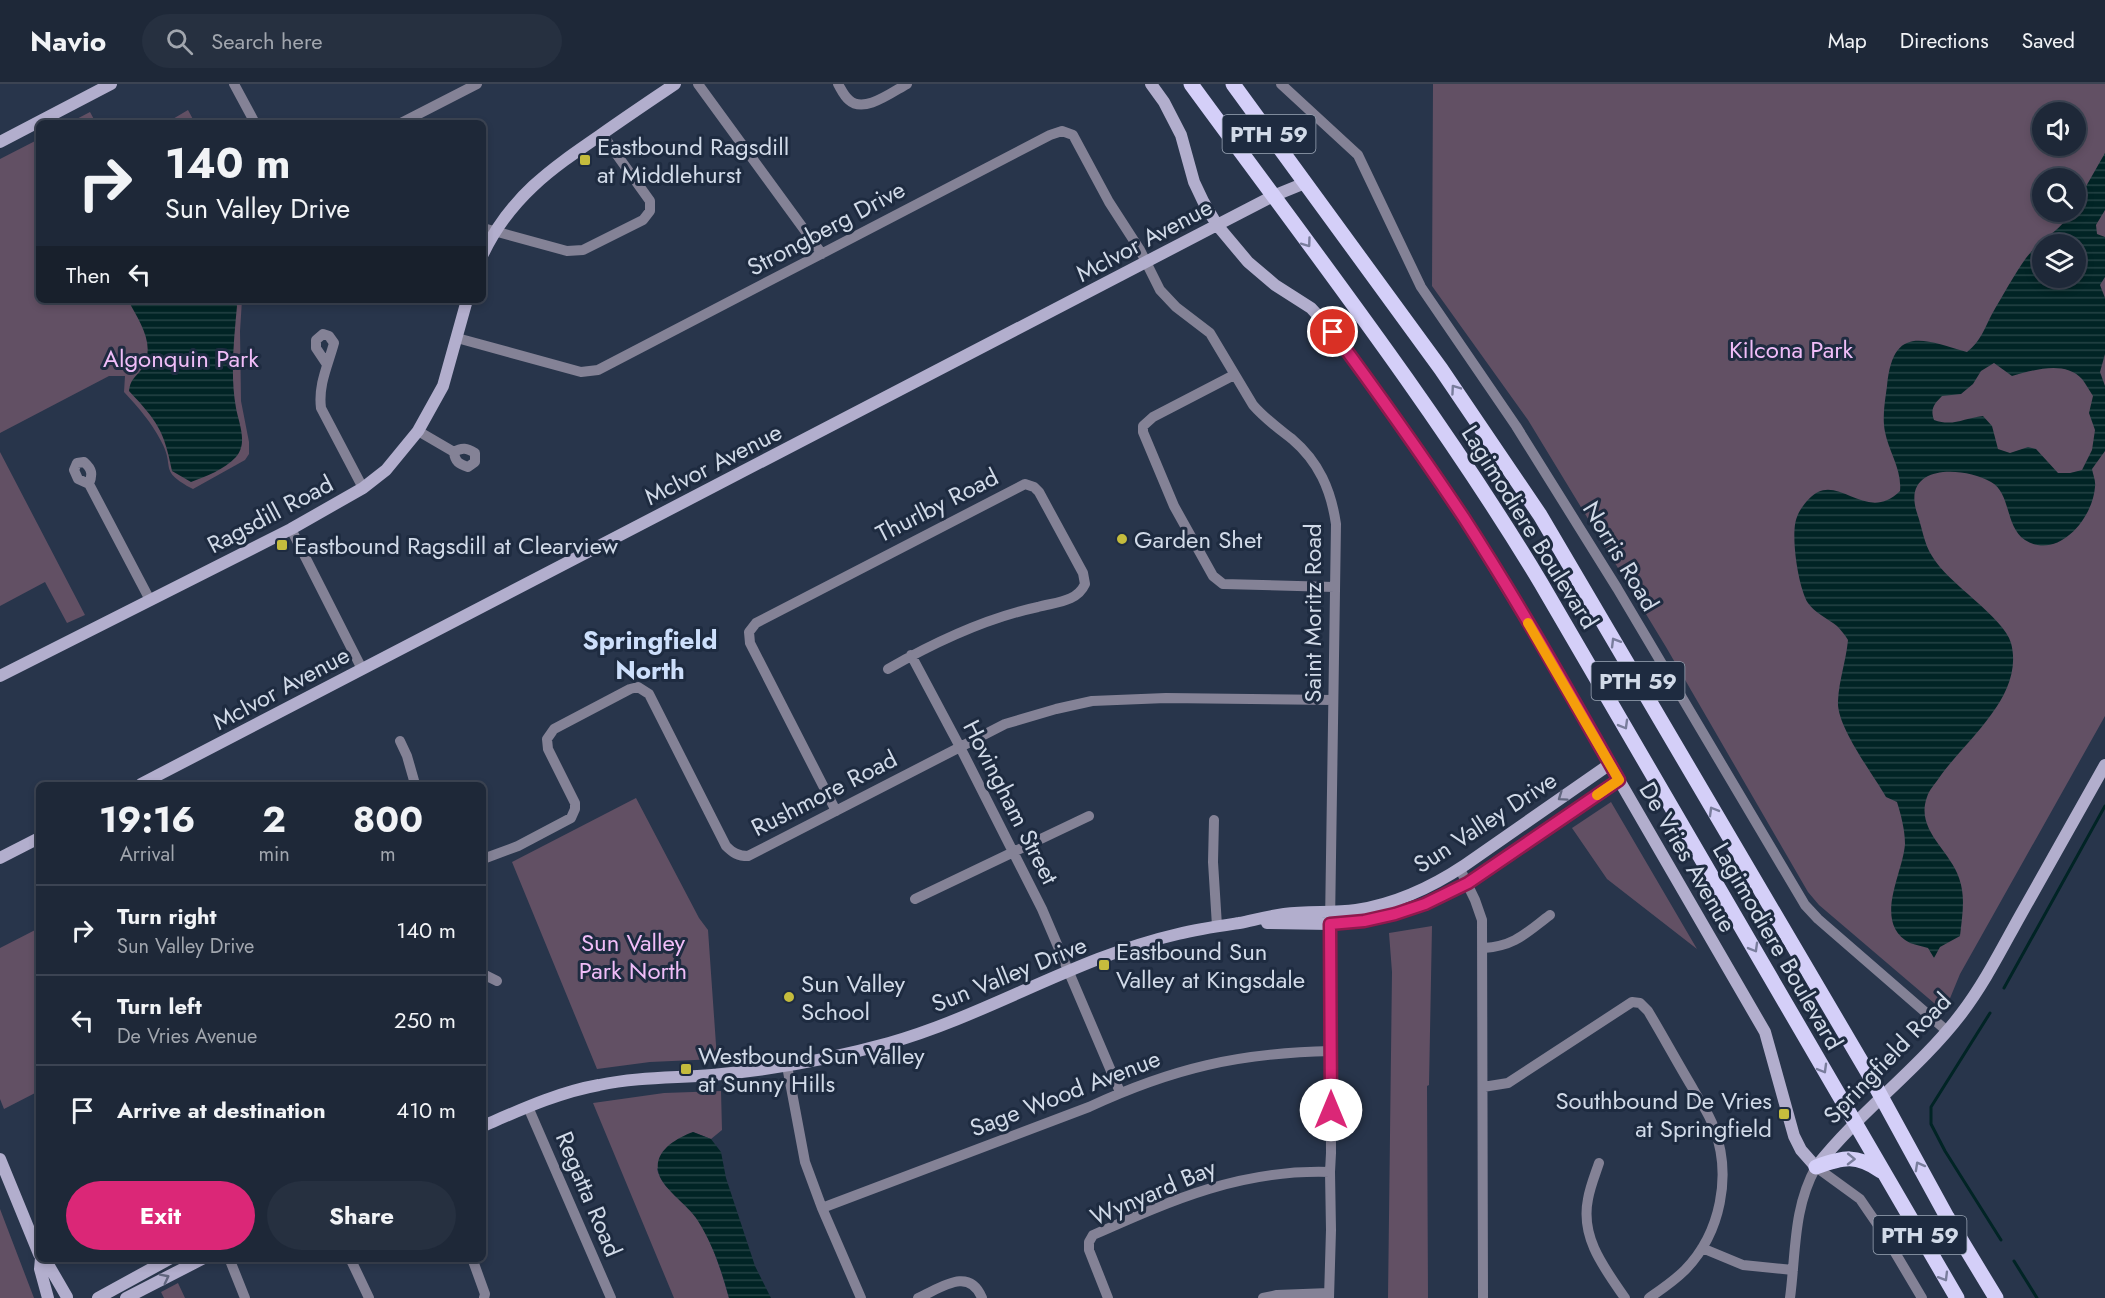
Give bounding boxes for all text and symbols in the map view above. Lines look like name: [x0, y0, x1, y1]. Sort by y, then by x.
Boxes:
search box: [142, 14, 562, 68]
text: Navio: [30, 21, 106, 62]
icon: search: [163, 25, 196, 58]
text: Search here: [211, 25, 322, 57]
text: Map: [1828, 26, 1867, 56]
text: Directions: [1900, 26, 1989, 56]
text: Saved: [2022, 26, 2075, 56]
map controls: [2032, 102, 2086, 288]
button: sound: [2032, 102, 2086, 156]
road number: PTH 59: [1222, 115, 1316, 153]
place label: Eastbound Ragsdill at Middlehurst: [597, 129, 789, 192]
text: 140 m: [165, 133, 291, 194]
icon: right: [66, 144, 144, 222]
marker: Eastbound Ragsdill at Middlehurst: [578, 153, 592, 167]
button: search: [2032, 168, 2086, 222]
street label: Strongberg Drive: [741, 172, 911, 284]
text: Sun Valley Drive: [165, 189, 350, 228]
street label: McIvor Avenue: [1069, 189, 1219, 291]
button: layers: [2032, 234, 2086, 288]
one-way arrow: [1300, 237, 1311, 248]
icon: left: [123, 258, 156, 291]
text: Then: [66, 259, 111, 291]
pin: [1307, 306, 1358, 357]
icon: arrive: [1316, 315, 1349, 348]
park label: Kilcona Park: [1729, 332, 1853, 367]
park label: Algonquin Park: [103, 341, 259, 376]
one-way arrow: [1451, 384, 1462, 395]
street label: McIvor Avenue: [638, 414, 788, 514]
street label: Lagimodiere Boulevard: [1453, 418, 1607, 636]
street label: Thurlby Road: [870, 459, 1004, 551]
street label: Ragsdill Road: [201, 466, 339, 562]
street label: Norris Road: [1574, 494, 1668, 618]
place label: Garden Shet: [1134, 522, 1262, 557]
street label: Saint Moritz Road: [1295, 523, 1330, 703]
place label: Eastbound Ragsdill at Clearview: [294, 528, 619, 563]
marker: Garden Shet: [1115, 532, 1129, 546]
marker: Eastbound Ragsdill at Clearview: [275, 538, 289, 552]
district label: Springfield North: [582, 621, 718, 689]
street label: McIvor Avenue: [206, 637, 356, 739]
one-way arrow: [1611, 638, 1622, 648]
road number: PTH 59: [1592, 662, 1684, 700]
street label: Hovingham Street: [954, 714, 1068, 890]
one-way arrow: [1617, 719, 1629, 729]
street label: Rushmore Road: [745, 741, 903, 845]
street label: Sun Valley Drive: [1406, 762, 1564, 882]
street label: De Vries Avenue: [1631, 775, 1745, 939]
one-way arrow: [1558, 790, 1569, 801]
text: 19:16: [99, 793, 195, 845]
text: 2: [262, 793, 286, 845]
text: 800: [353, 793, 423, 845]
one-way arrow: [1709, 807, 1721, 817]
street label: Lagimodiere Boulevard: [1704, 836, 1852, 1056]
text: Arrival: [120, 840, 175, 869]
text: min: [258, 840, 290, 869]
text: m: [380, 840, 396, 869]
text: Turn right: [117, 900, 217, 932]
icon: right: [66, 914, 99, 947]
text: 140 m: [396, 914, 456, 946]
park label: Sun Valley Park North: [579, 925, 687, 988]
street label: Sun Valley Drive: [926, 927, 1092, 1021]
text: Sun Valley Drive: [117, 932, 254, 961]
place label: Eastbound Sun Valley at Kingsdale: [1116, 934, 1305, 997]
one-way arrow: [1747, 942, 1758, 952]
marker: Eastbound Sun Valley at Kingsdale: [1097, 958, 1111, 972]
place label: Sun Valley School: [801, 966, 906, 1029]
street label: Springfield Road: [1815, 984, 1959, 1132]
text: Turn left: [117, 990, 202, 1022]
marker: Sun Valley School: [782, 990, 796, 1004]
icon: left: [66, 1004, 99, 1037]
text: 250 m: [394, 1004, 456, 1036]
text: De Vries Avenue: [117, 1022, 257, 1051]
place label: Westbound Sun Valley at Sunny Hills: [698, 1038, 925, 1101]
street label: Sage Wood Avenue: [965, 1041, 1165, 1145]
marker: Westbound Sun Valley at Sunny Hills: [679, 1062, 693, 1076]
one-way arrow: [1816, 1062, 1827, 1073]
position arrow: [1299, 1078, 1363, 1142]
place label: Southbound De Vries at Springfield: [1555, 1083, 1772, 1146]
icon: arrive: [66, 1094, 99, 1127]
text: Arrive at destination: [117, 1094, 326, 1126]
text: 410 m: [396, 1094, 456, 1126]
marker: Southbound De Vries at Springfield: [1777, 1107, 1791, 1121]
street label: Regatta Road: [547, 1126, 631, 1262]
street label: Wynyard Bay: [1085, 1150, 1222, 1234]
one-way arrow: [1846, 1153, 1855, 1166]
one-way arrow: [1915, 1162, 1926, 1172]
button: Exit: [66, 1181, 255, 1250]
button: Share: [267, 1181, 456, 1250]
road number: PTH 59: [1874, 1216, 1966, 1254]
one-way arrow: [1937, 1271, 1949, 1281]
one-way arrow: [158, 1274, 169, 1285]

